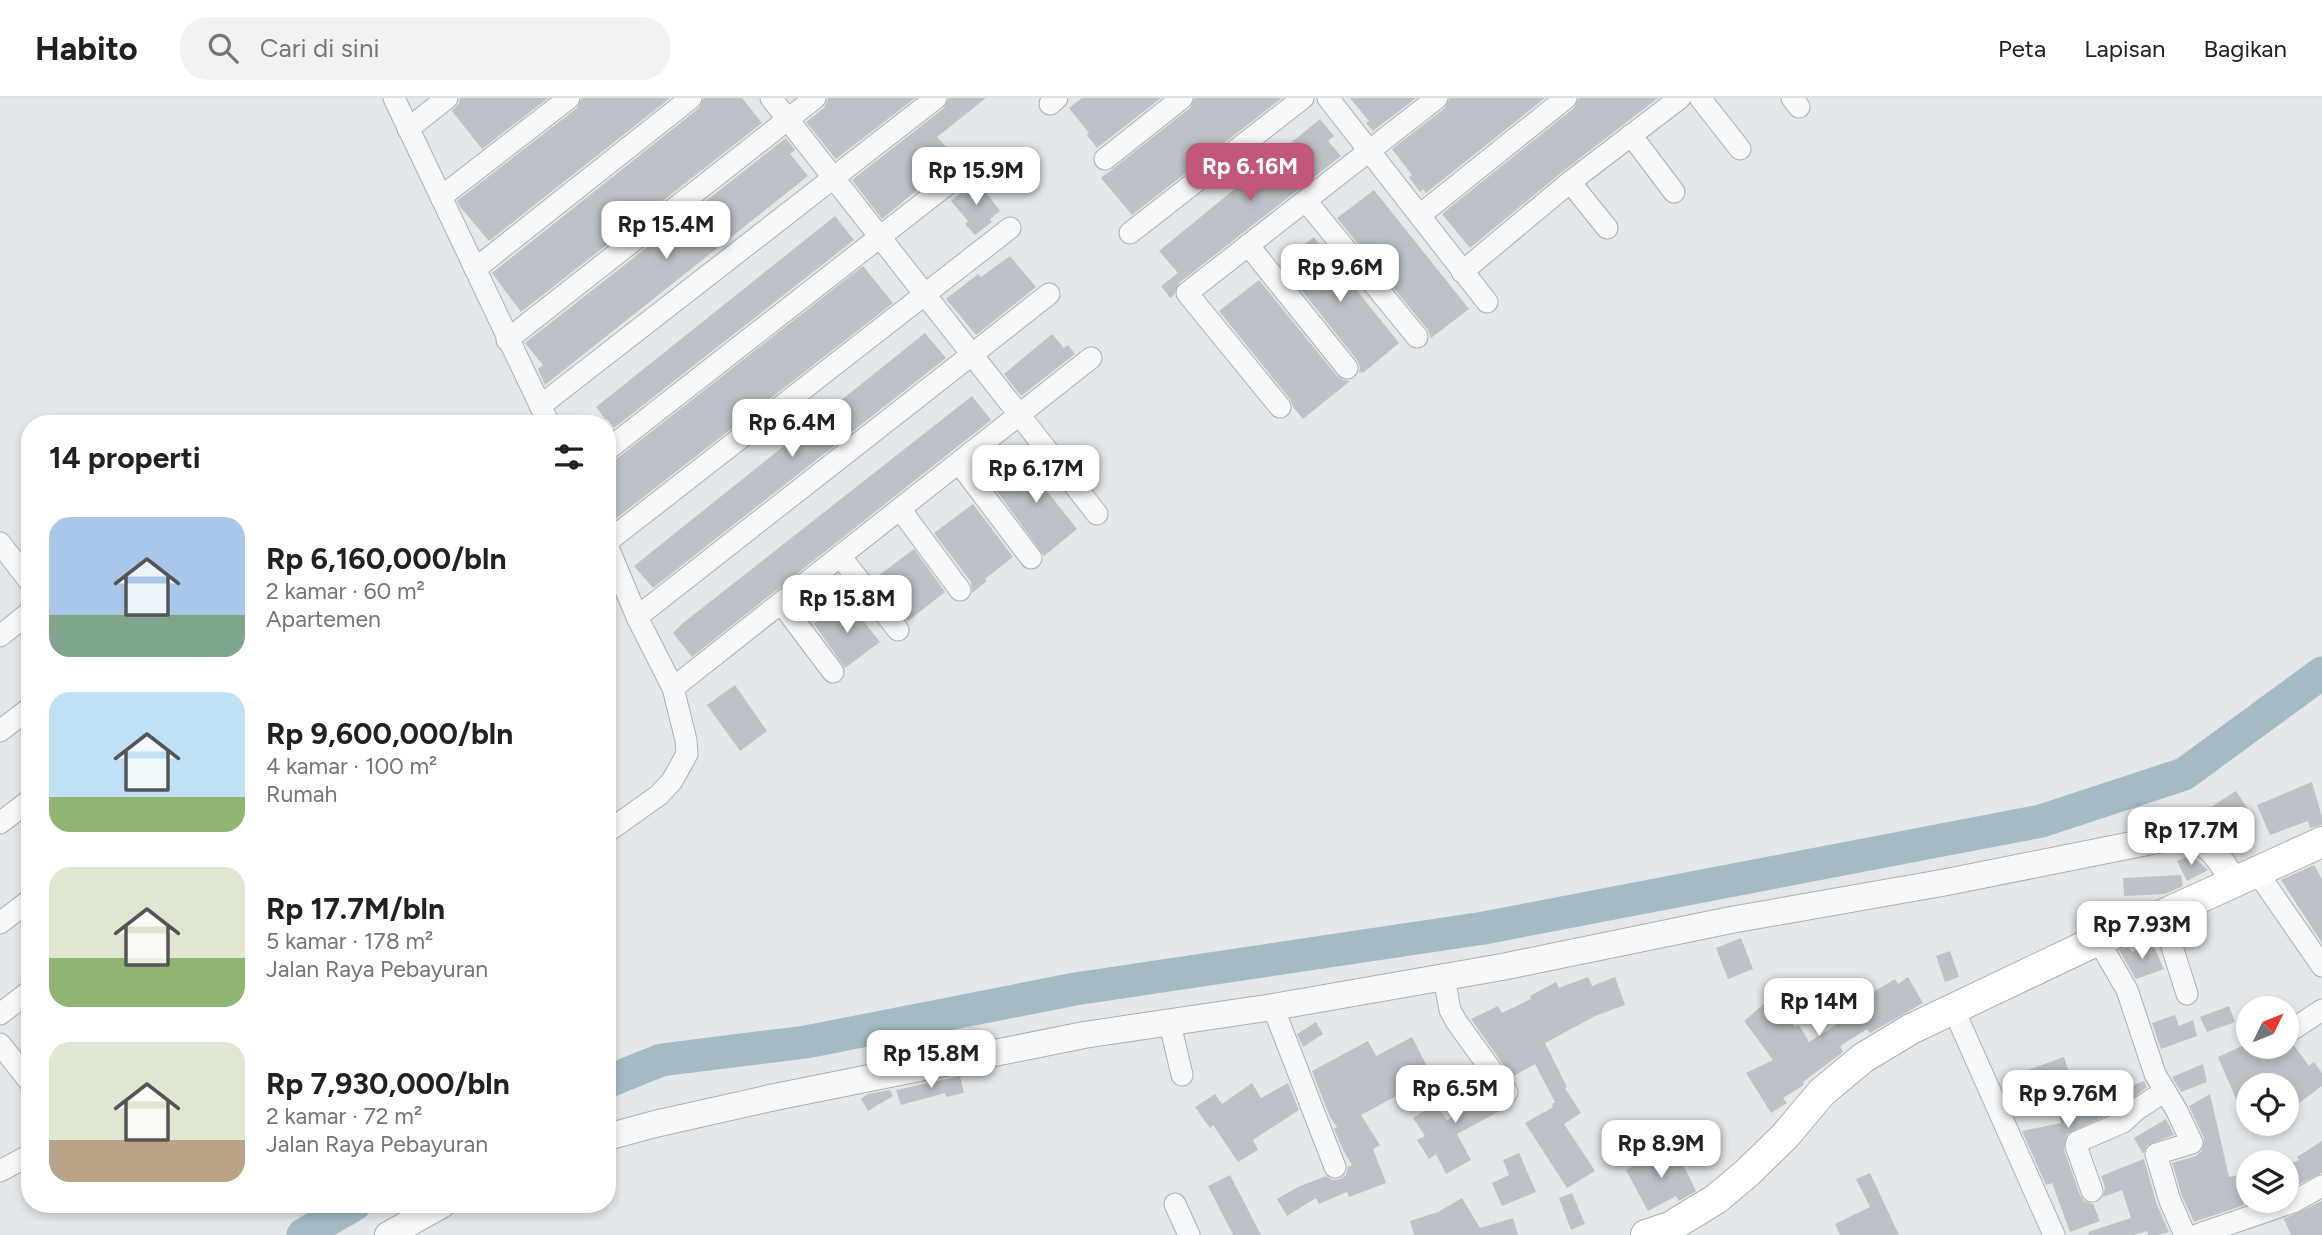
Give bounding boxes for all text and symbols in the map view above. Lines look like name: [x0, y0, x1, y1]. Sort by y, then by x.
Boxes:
search box: [180, 17, 670, 80]
text: Habito: [35, 29, 138, 68]
icon: search: [204, 29, 242, 67]
text: Cari di sini: [260, 32, 379, 64]
text: Peta: [1998, 34, 2046, 63]
text: Lapisan: [2084, 34, 2165, 63]
text: Bagikan: [2203, 34, 2287, 63]
pin: Rp 6.16M: [1178, 144, 1322, 203]
pin: Rp 15.9M: [904, 148, 1048, 207]
text: Rp 6.16M: [1202, 152, 1298, 180]
text: Rp 15.9M: [928, 156, 1024, 184]
pin: Rp 15.4M: [594, 202, 738, 261]
text: Rp 15.4M: [617, 210, 715, 238]
pin: Rp 9.6M: [1275, 244, 1405, 304]
text: Rp 9.6M: [1297, 253, 1383, 281]
pin: Rp 6.4M: [727, 400, 857, 459]
text: Rp 6.4M: [748, 408, 836, 436]
icon: filters: [550, 438, 588, 476]
text: 14 properti: [49, 439, 201, 476]
pin: Rp 6.17M: [964, 446, 1108, 505]
text: Rp 6.17M: [988, 454, 1084, 482]
text: Rp 6,160,000/bln: [266, 540, 506, 577]
icon: home: [105, 545, 189, 629]
pin: Rp 15.8M: [775, 575, 919, 635]
text: 2 kamar · 60 m²: [266, 577, 425, 605]
text: Rp 15.8M: [799, 584, 895, 612]
text: Apartemen: [266, 605, 381, 633]
text: Rp 9,600,000/bln: [266, 715, 513, 752]
icon: home: [105, 720, 189, 804]
text: 4 kamar · 100 m²: [266, 752, 437, 780]
text: Rumah: [266, 780, 337, 808]
pin: Rp 17.7M: [2119, 808, 2263, 867]
text: Rp 17.7M: [2144, 816, 2238, 844]
text: Rp 17.7M/bln: [266, 890, 445, 927]
icon: home: [105, 895, 189, 979]
pin: Rp 7.93M: [2070, 902, 2214, 961]
text: Rp 7.93M: [2093, 910, 2191, 938]
text: 5 kamar · 178 m²: [266, 927, 433, 955]
text: Jalan Raya Pebayuran: [266, 955, 488, 983]
pin: Rp 14M: [1762, 978, 1876, 1038]
text: Rp 14M: [1780, 987, 1858, 1015]
north arrow: [2236, 996, 2300, 1059]
map controls: [2236, 996, 2299, 1213]
pin: Rp 15.8M: [859, 1030, 1003, 1090]
text: Rp 15.8M: [883, 1039, 979, 1067]
text: Rp 7,930,000/bln: [266, 1065, 510, 1102]
pin: Rp 6.5M: [1390, 1066, 1520, 1125]
icon: home: [105, 1070, 189, 1154]
pin: Rp 9.76M: [1996, 1070, 2140, 1130]
button: locate: [2236, 1073, 2299, 1136]
text: Rp 6.5M: [1412, 1074, 1498, 1102]
text: Rp 9.76M: [2018, 1079, 2118, 1107]
text: 2 kamar · 72 m²: [266, 1102, 422, 1130]
pin: Rp 8.9M: [1596, 1121, 1726, 1180]
text: Rp 8.9M: [1618, 1129, 1704, 1157]
text: Jalan Raya Pebayuran: [266, 1130, 488, 1158]
button: layers: [2236, 1150, 2299, 1213]

